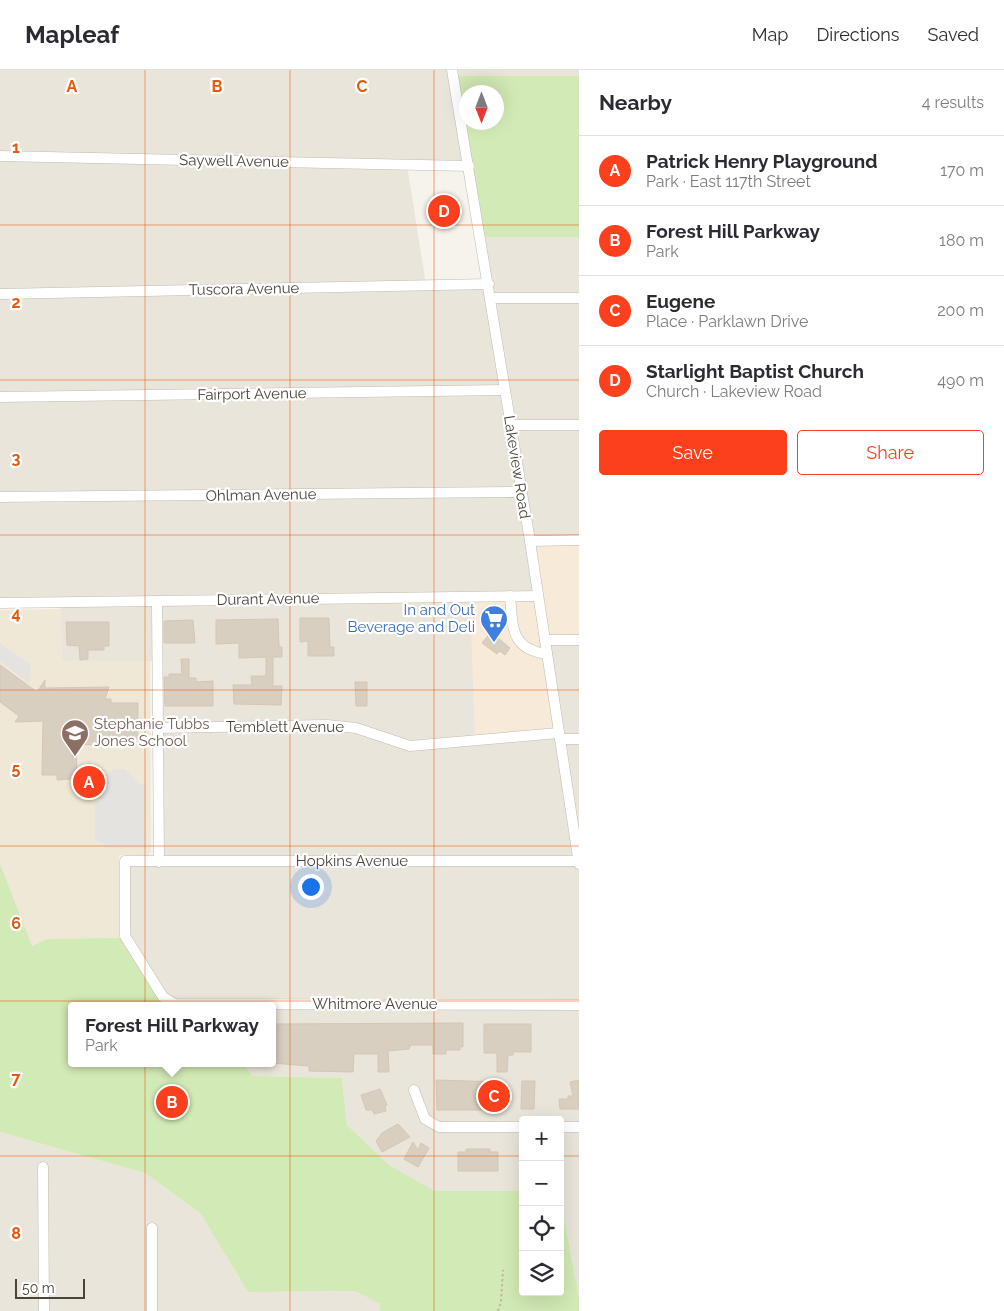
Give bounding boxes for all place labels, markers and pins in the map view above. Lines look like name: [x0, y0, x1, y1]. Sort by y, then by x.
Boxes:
pin: D: [428, 192, 460, 230]
place label: In and Out Beverage and Deli: [348, 601, 475, 636]
supermarket icon: In and Out Beverage and Deli: [479, 604, 509, 643]
place label: Stephanie Tubbs Jones School: [94, 715, 210, 750]
school or university icon: Stephanie Tubbs Jones School: [60, 718, 90, 757]
pin: A: [73, 763, 105, 801]
pin: C: [478, 1077, 510, 1115]
pin: B: [156, 1083, 188, 1121]

